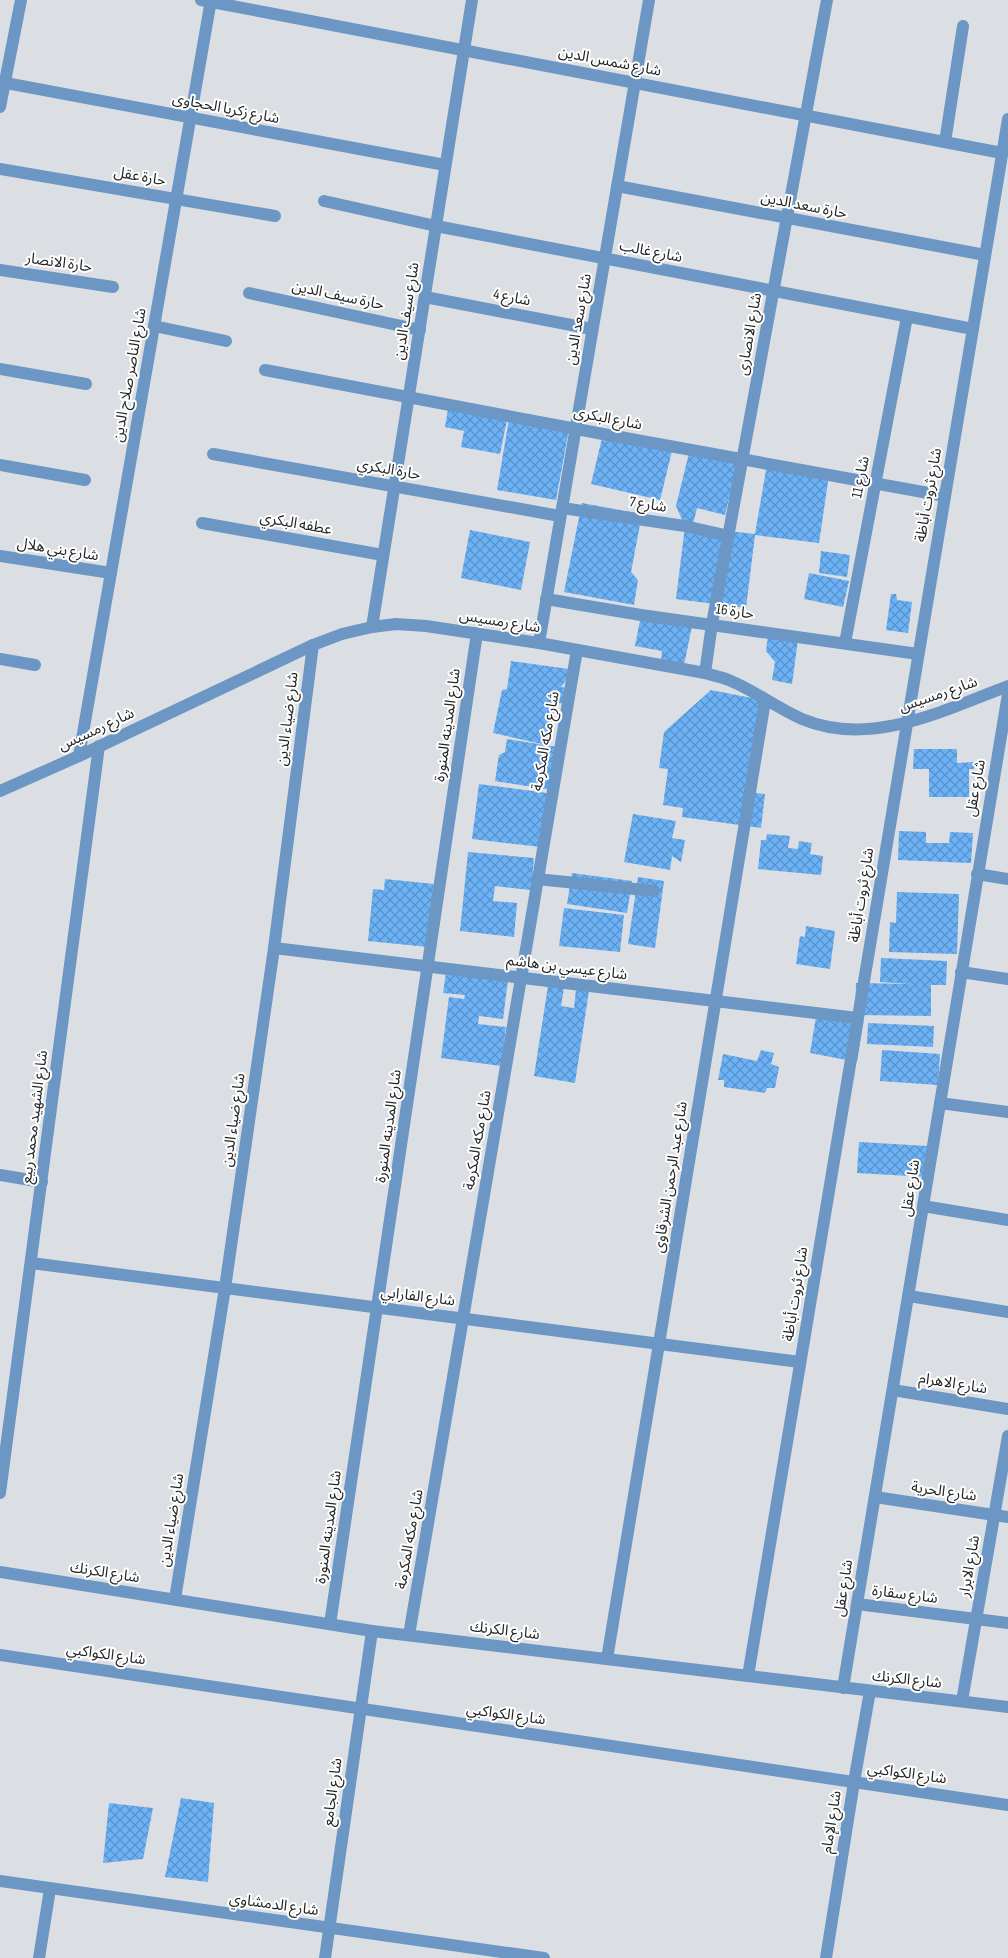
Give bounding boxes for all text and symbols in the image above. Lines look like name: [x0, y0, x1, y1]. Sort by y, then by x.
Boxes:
street label: شارع شمس الدين: [556, 42, 663, 83]
street label: شارع زكريا الحجاوى: [170, 89, 281, 130]
street label: حارة عقل: [112, 163, 168, 190]
street label: حارة سعد الدين: [759, 188, 849, 223]
street label: شارع غالب: [617, 236, 684, 269]
street label: حارة الانصار: [23, 248, 94, 277]
street label: شارع سيف الدين: [389, 261, 426, 362]
street label: شارع سعد الدين: [561, 272, 598, 367]
street label: حارة سيف الدين: [290, 276, 386, 315]
street label: شارع 4: [491, 285, 533, 312]
street label: شارع الانصارى: [733, 291, 768, 377]
street label: شارع الناصر صلاح الدين: [108, 306, 153, 444]
street label: شارع البكرى: [572, 403, 644, 436]
street label: شارع ثروت أباظة: [911, 446, 948, 544]
street label: شارع 11: [847, 454, 876, 500]
street label: حارة البكري: [355, 455, 422, 486]
street label: شارع 7: [628, 492, 668, 519]
street label: عطفه البكري: [258, 508, 334, 541]
street label: شارع بني هلال: [16, 534, 100, 567]
street label: حارة 16: [715, 599, 755, 624]
street label: شارع رمسيس: [458, 606, 542, 639]
street label: شارع المدينه المنورة: [430, 667, 467, 783]
street label: شارع ضياء الدين: [272, 671, 305, 767]
street label: شارع رمسيس: [896, 672, 981, 719]
street label: شارع مكه المكرمة: [527, 689, 566, 793]
street label: شارع رمسيس: [55, 703, 138, 757]
street label: شارع عقل: [961, 758, 992, 818]
street label: شارع ثروت أباظة: [845, 846, 880, 944]
street label: شارع عيسي بن هاشم: [505, 951, 629, 986]
street label: شارع الشهيد محمد ربيع: [17, 1049, 54, 1185]
street label: شارع المدينه المنورة: [371, 1068, 408, 1184]
street label: شارع ضياء الدين: [218, 1072, 251, 1168]
street label: شارع مكه المكرمة: [459, 1088, 498, 1192]
street label: شارع عبد الرحمن الشرقاوى: [649, 1100, 694, 1255]
street label: شارع عقل: [897, 1158, 926, 1218]
street label: شارع ثروت أباظة: [779, 1245, 814, 1343]
street label: شارع الفارابي: [379, 1283, 456, 1312]
street label: شارع الاهرام: [917, 1369, 989, 1400]
street label: شارع المدينه المنورة: [311, 1469, 348, 1585]
street label: شارع ضياء الدين: [155, 1472, 190, 1569]
street label: شارع الحرية: [910, 1478, 978, 1508]
street label: شارع مكه المكرمة: [391, 1487, 430, 1591]
street label: شارع الابرار: [955, 1533, 986, 1600]
street label: شارع الكرنك: [69, 1558, 141, 1589]
street label: شارع عقل: [830, 1558, 859, 1618]
street label: شارع سقارة: [871, 1581, 939, 1610]
street label: شارع الكرنك: [469, 1617, 541, 1646]
street label: شارع الكواكبي: [65, 1640, 147, 1671]
street label: شارع الكرنك: [871, 1666, 943, 1695]
street label: شارع الكواكبي: [465, 1700, 547, 1731]
street label: شارع الجامع: [318, 1756, 349, 1828]
street label: شارع الكواكبي: [866, 1759, 948, 1790]
street label: شارع الإمام: [817, 1789, 848, 1855]
street label: شارع الدمشاوي: [228, 1889, 320, 1922]

